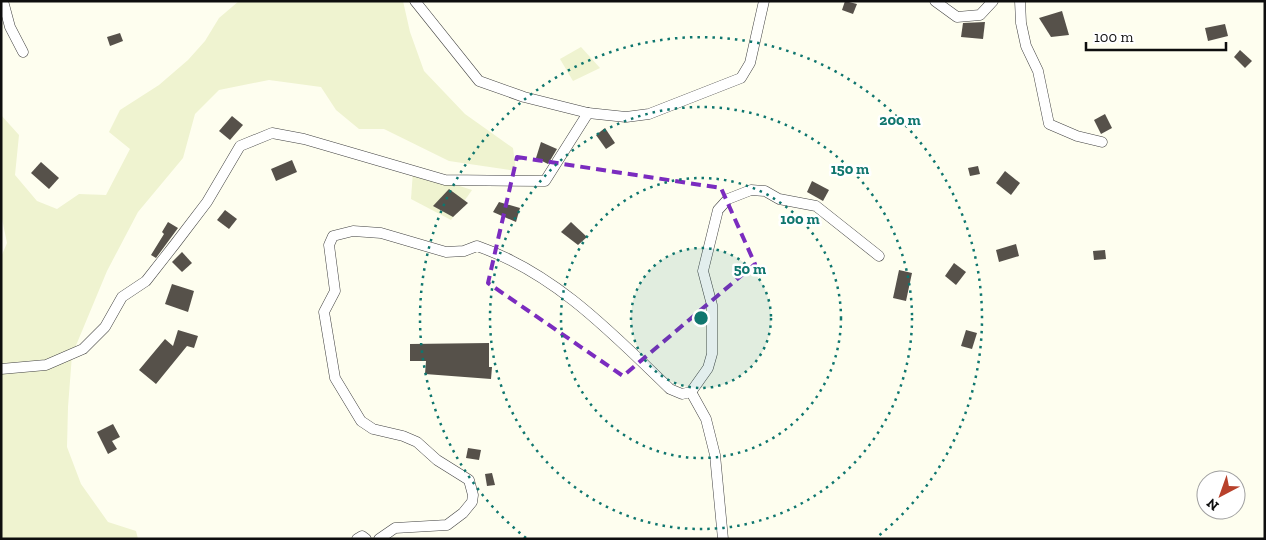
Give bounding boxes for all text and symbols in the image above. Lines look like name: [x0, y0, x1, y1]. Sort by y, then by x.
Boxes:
scale bar: [1086, 20, 1226, 52]
text: 100 m: [1094, 28, 1133, 46]
text: 200 m: [879, 111, 921, 129]
text: 150 m: [831, 160, 869, 178]
text: 100 m: [780, 210, 820, 228]
text: 50 m: [734, 260, 766, 278]
centre of rings: [692, 309, 710, 327]
north arrow: [1196, 470, 1246, 520]
text: N: [1203, 494, 1222, 514]

